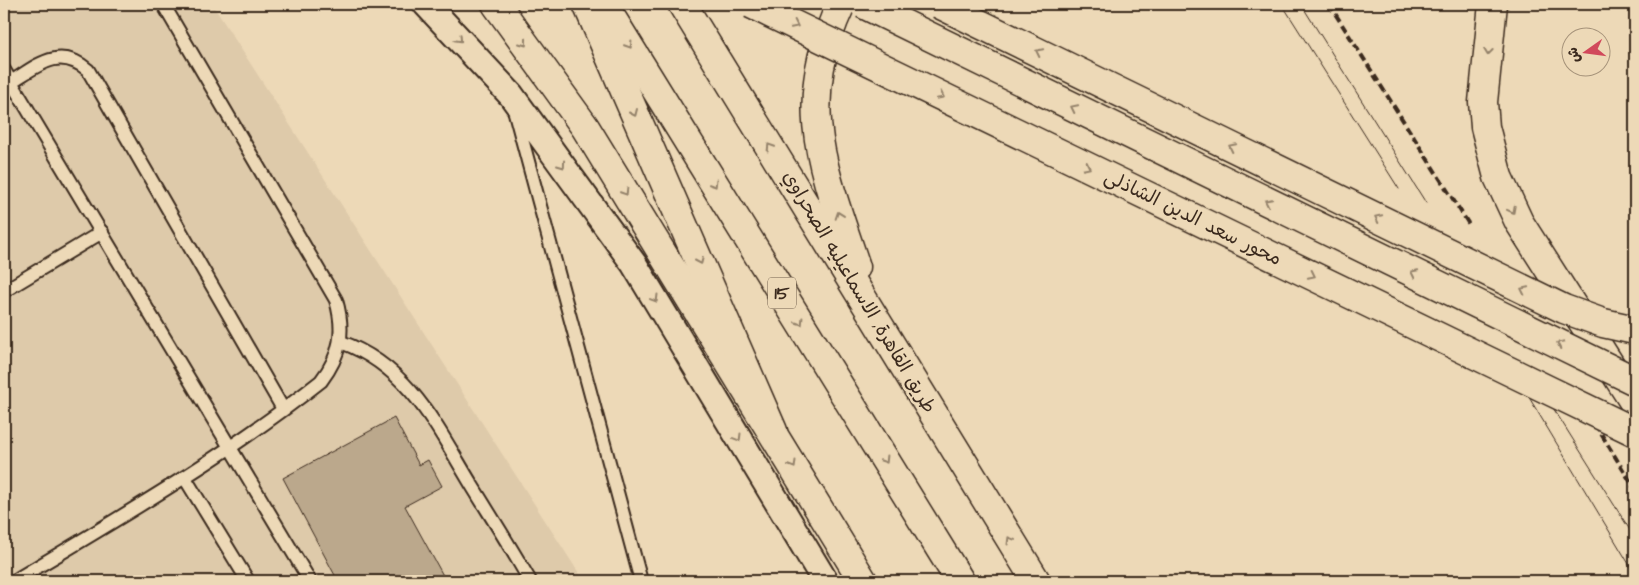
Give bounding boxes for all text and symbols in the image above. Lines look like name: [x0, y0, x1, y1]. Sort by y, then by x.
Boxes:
one-way arrow: [790, 19, 799, 29]
north arrow: [1562, 28, 1612, 78]
one-way arrow: [454, 34, 463, 43]
one-way arrow: [518, 37, 527, 47]
one-way arrow: [623, 40, 632, 49]
text: ش: [1563, 45, 1586, 65]
one-way arrow: [1035, 48, 1044, 59]
one-way arrow: [1483, 49, 1494, 57]
one-way arrow: [936, 90, 945, 100]
one-way arrow: [1071, 104, 1080, 114]
one-way arrow: [627, 108, 638, 117]
one-way arrow: [1228, 143, 1237, 153]
one-way arrow: [767, 144, 777, 153]
one-way arrow: [556, 159, 565, 169]
one-way arrow: [1082, 160, 1091, 171]
street label: محور سعد الدين الشاذلى: [1100, 163, 1286, 273]
street label: طريق القاهرة, الاسماعيليه الصحراوي: [776, 166, 942, 418]
one-way arrow: [708, 178, 718, 187]
one-way arrow: [618, 187, 628, 196]
one-way arrow: [1264, 198, 1273, 208]
one-way arrow: [1506, 204, 1516, 213]
one-way arrow: [835, 211, 845, 220]
one-way arrow: [1374, 214, 1383, 224]
one-way arrow: [693, 256, 704, 265]
one-way arrow: [1307, 269, 1316, 280]
one-way arrow: [1410, 269, 1419, 279]
road number: 15: [768, 278, 796, 308]
one-way arrow: [1520, 285, 1529, 296]
one-way arrow: [648, 293, 658, 302]
one-way arrow: [793, 316, 803, 325]
one-way arrow: [1556, 340, 1565, 350]
one-way arrow: [732, 433, 742, 442]
one-way arrow: [879, 455, 888, 464]
one-way arrow: [786, 459, 796, 468]
one-way arrow: [1007, 536, 1017, 545]

